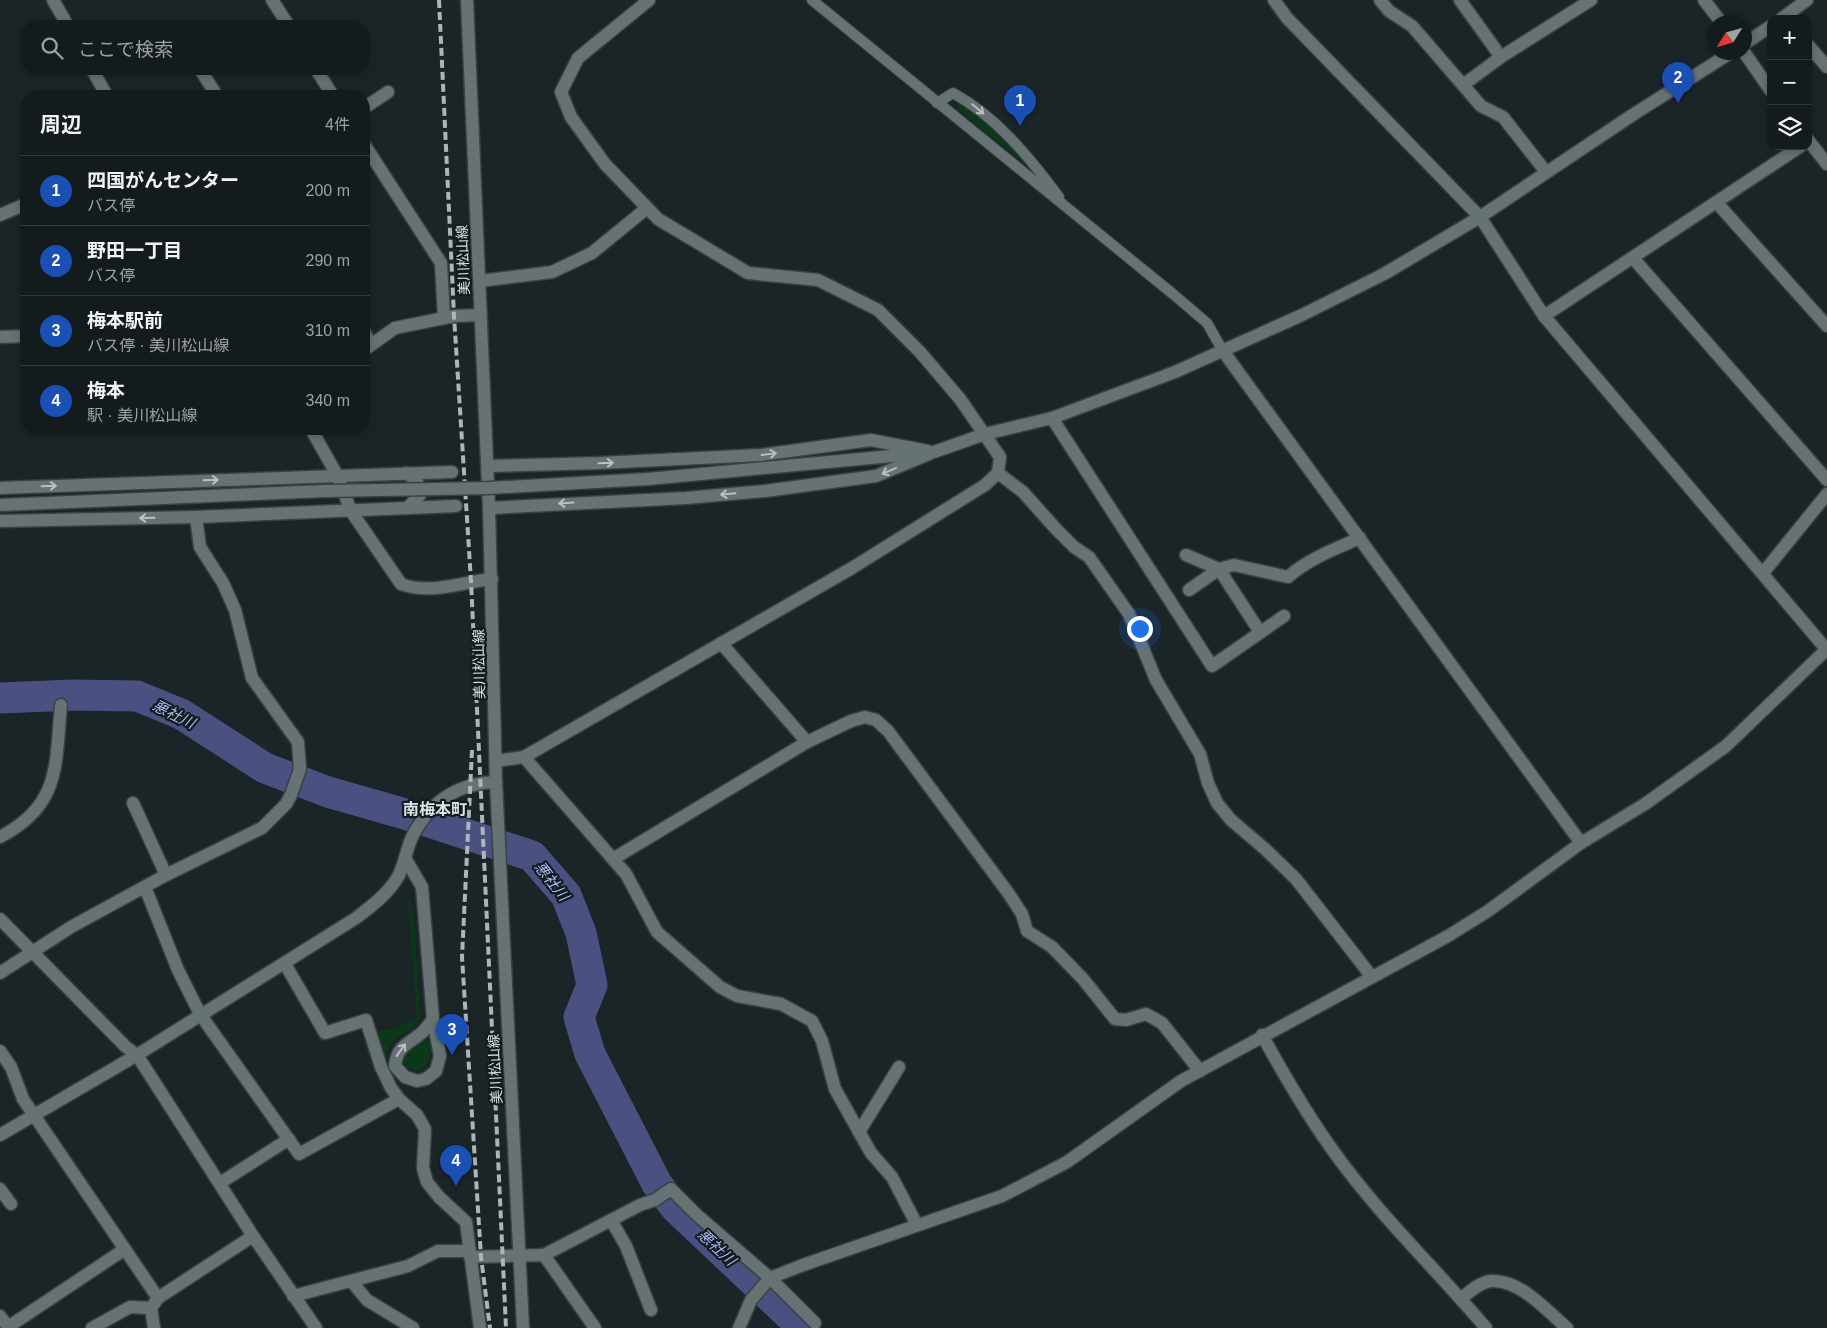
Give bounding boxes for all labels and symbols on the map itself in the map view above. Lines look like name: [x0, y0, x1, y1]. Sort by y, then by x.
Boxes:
north arrow: [1707, 15, 1752, 60]
pin: 2: [1662, 62, 1694, 103]
pin: 1: [1004, 85, 1036, 126]
one-way arrow: [972, 103, 985, 114]
street label: 美川松山線: [454, 225, 472, 295]
one-way arrow: [760, 448, 776, 458]
one-way arrow: [598, 458, 614, 468]
one-way arrow: [882, 466, 897, 476]
one-way arrow: [203, 475, 219, 484]
one-way arrow: [40, 481, 56, 491]
one-way arrow: [721, 489, 737, 499]
one-way arrow: [558, 499, 574, 508]
one-way arrow: [139, 514, 155, 523]
your location: [1127, 616, 1153, 642]
street label: 美川松山線: [470, 629, 488, 699]
water label: 悪社川: [150, 696, 200, 732]
district label: 南梅本町: [403, 801, 467, 818]
water label: 悪社川: [531, 858, 574, 906]
pin: 3: [436, 1014, 468, 1055]
street label: 美川松山線: [485, 1034, 505, 1104]
one-way arrow: [396, 1043, 406, 1057]
pin: 4: [440, 1145, 472, 1186]
water label: 悪社川: [695, 1225, 741, 1270]

